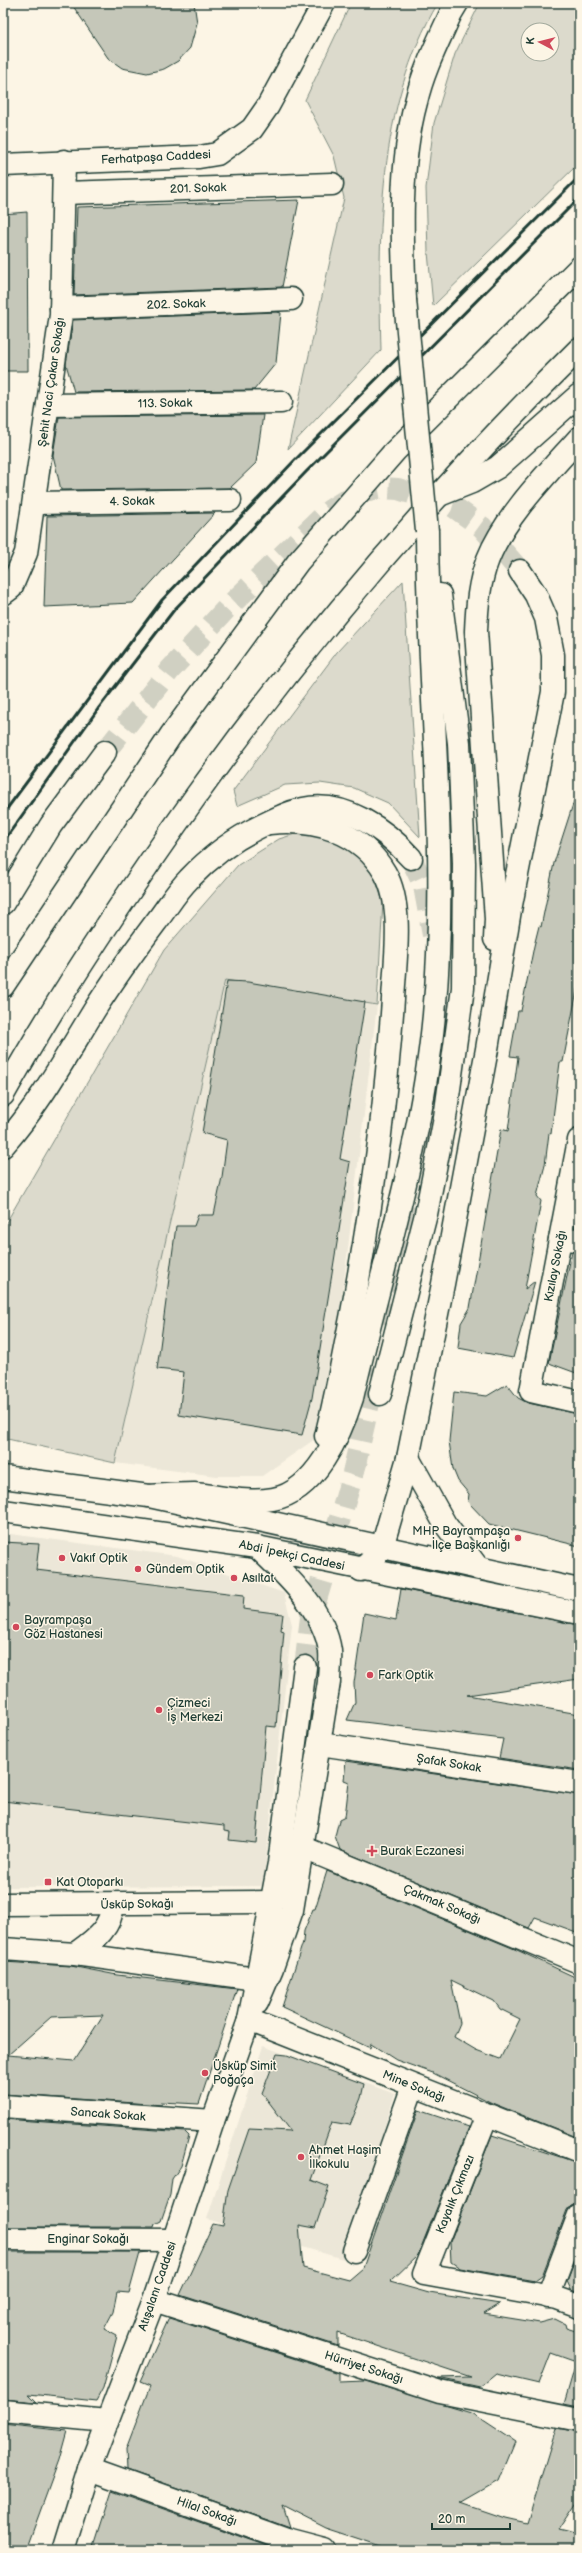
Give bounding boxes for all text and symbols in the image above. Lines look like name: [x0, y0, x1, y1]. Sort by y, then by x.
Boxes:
north arrow: [520, 22, 560, 62]
text: K: [524, 36, 538, 45]
street label: Ferhatpaşa Caddesi: [101, 147, 212, 168]
street label: 201. Sokak: [169, 180, 227, 197]
street label: 202. Sokak: [146, 296, 206, 313]
street label: Şehit Naci Çakar Sokağı: [35, 316, 68, 448]
street label: 113. Sokak: [138, 396, 192, 411]
street label: 4. Sokak: [109, 494, 155, 509]
street label: Kızılay Sokağı: [541, 1229, 570, 1303]
place label: MHP Bayrampaşa İlçe Başkanlığı: [412, 1524, 510, 1553]
marker: MHP Bayrampaşa İlçe Başkanlığı: [513, 1533, 523, 1543]
street label: Abdi İpekçi Caddesi: [238, 1536, 346, 1574]
place label: Vakıf Optik: [70, 1551, 127, 1566]
marker: Vakıf Optik: [57, 1553, 67, 1563]
place label: Gündem Optik: [146, 1562, 224, 1577]
marker: Gündem Optik: [133, 1564, 143, 1574]
place label: Asıltat: [242, 1571, 274, 1586]
marker: Asıltat: [229, 1573, 239, 1583]
place label: Bayrampaşa Göz Hastanesi: [24, 1613, 103, 1642]
marker: Bayrampaşa Göz Hastanesi: [11, 1622, 21, 1632]
place label: Fark Optik: [378, 1668, 433, 1683]
marker: Fark Optik: [365, 1670, 375, 1680]
place label: Çizmeci İş Merkezi: [167, 1696, 223, 1725]
marker: Çizmeci İş Merkezi: [154, 1705, 164, 1715]
street label: Şafak Sokak: [415, 1751, 483, 1776]
place label: Burak Eczanesi: [380, 1844, 464, 1859]
marker: Burak Eczanesi: [367, 1846, 377, 1856]
place label: Kat Otoparkı: [56, 1875, 124, 1890]
marker: Kat Otoparkı: [43, 1877, 53, 1887]
street label: Çakmak Sokağı: [401, 1881, 483, 1928]
street label: Üsküp Sokağı: [100, 1895, 174, 1913]
place label: Üsküp Simit Poğaça: [213, 2058, 277, 2088]
street label: Mine Sokağı: [380, 2067, 448, 2106]
marker: Üsküp Simit Poğaça: [200, 2068, 210, 2078]
street label: Sancak Sokak: [70, 2104, 146, 2125]
place label: Ahmet Haşim İlkokulu: [309, 2143, 381, 2172]
marker: Ahmet Haşim İlkokulu: [296, 2152, 306, 2162]
street label: Kayalık Çıkmazı: [433, 2153, 478, 2236]
street label: Enginar Sokağı: [47, 2232, 129, 2247]
street label: Atışalanı Caddesi: [135, 2239, 180, 2333]
street label: Hürriyet Sokağı: [323, 2348, 405, 2387]
street label: Hilal Sokağı: [175, 2494, 239, 2529]
scale bar: [432, 2505, 510, 2531]
text: 20 m: [438, 2512, 465, 2527]

